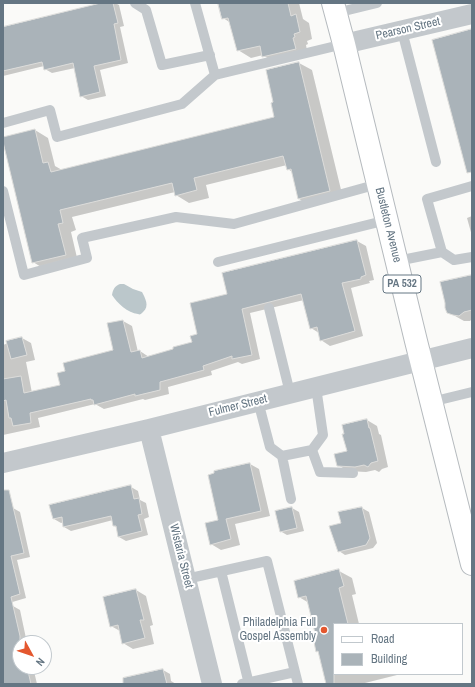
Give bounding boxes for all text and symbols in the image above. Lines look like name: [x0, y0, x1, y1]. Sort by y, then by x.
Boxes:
street label: Pearson Street: [374, 15, 442, 43]
street label: Bustleton Avenue: [372, 186, 404, 264]
road number: PA 532: [383, 275, 421, 293]
street label: Fulmer Street: [207, 392, 269, 420]
street label: Wistaria Street: [166, 522, 196, 590]
place label: Philadelphia Full Gospel Assembly: [239, 616, 316, 644]
legend: [333, 623, 463, 675]
marker: Philadelphia Full Gospel Assembly: [319, 625, 329, 635]
text: Road: [371, 631, 395, 647]
north arrow: [12, 635, 52, 675]
text: Building: [371, 651, 407, 667]
text: N: [33, 655, 48, 669]

